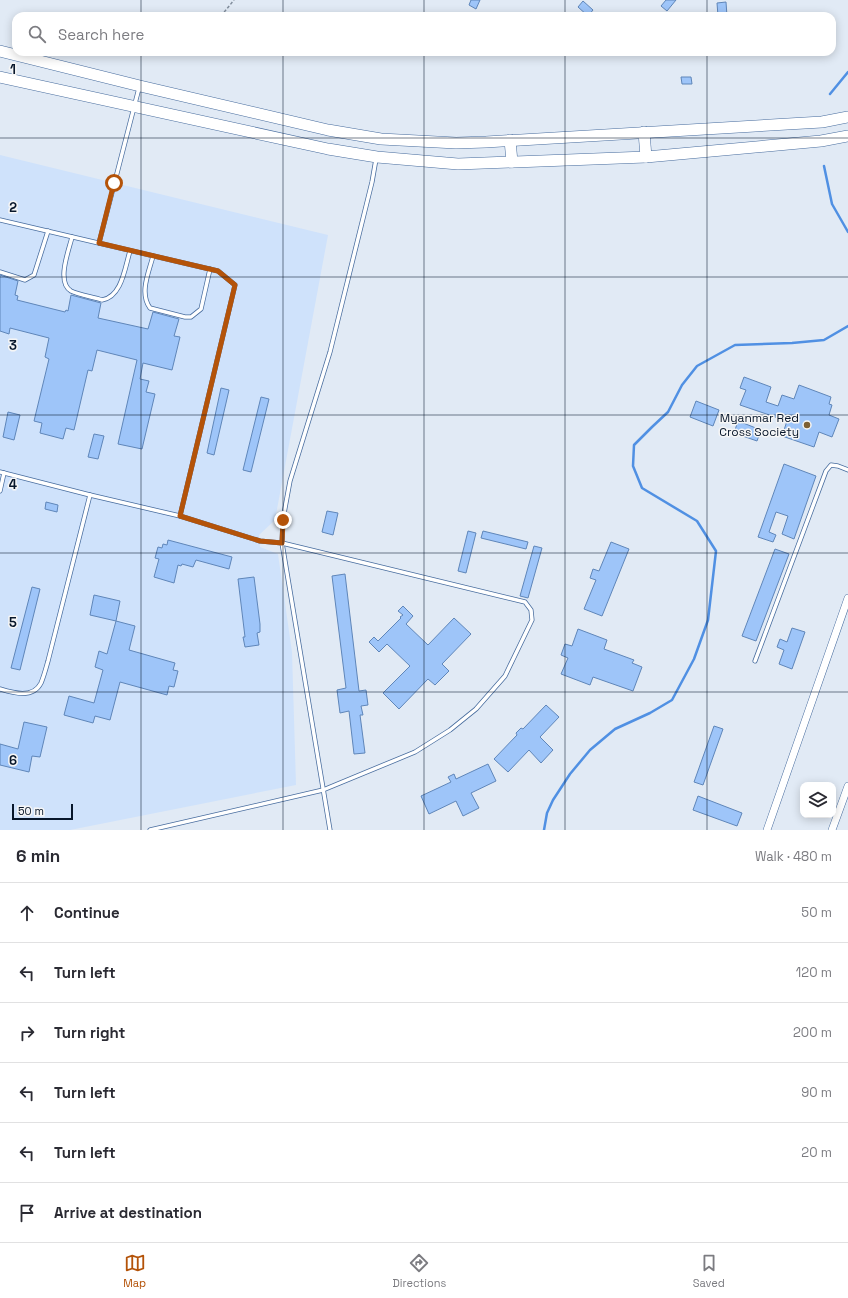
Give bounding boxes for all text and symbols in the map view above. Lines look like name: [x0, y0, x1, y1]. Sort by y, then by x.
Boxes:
search box: [12, 12, 836, 56]
icon: search: [26, 23, 48, 45]
text: Search here: [58, 25, 144, 44]
text: 1: [10, 61, 16, 78]
route start: [105, 174, 123, 192]
text: 2: [9, 199, 17, 216]
text: 3: [9, 337, 17, 354]
place label: Myanmar Red Cross Society: [719, 410, 799, 440]
marker: Myanmar Red Cross Society: [802, 420, 812, 430]
text: 4: [9, 476, 17, 493]
route end: [274, 511, 292, 529]
text: 5: [9, 614, 17, 631]
text: 6: [9, 752, 17, 769]
map controls: [800, 782, 836, 818]
button: layers: [800, 782, 836, 818]
scale bar: [12, 802, 73, 821]
text: 50 m: [18, 804, 44, 818]
text: 6 min: [16, 845, 60, 867]
text: Walk · 480 m: [755, 848, 832, 865]
icon: ahead: [16, 902, 38, 924]
text: Continue: [54, 903, 120, 922]
text: 50 m: [801, 904, 832, 921]
icon: left: [16, 962, 38, 984]
text: Turn left: [54, 963, 116, 982]
text: 120 m: [796, 964, 832, 981]
icon: right: [16, 1022, 38, 1044]
text: Turn right: [54, 1023, 125, 1042]
text: 200 m: [793, 1024, 832, 1041]
icon: left: [16, 1082, 38, 1104]
text: Turn left: [54, 1083, 116, 1102]
text: 90 m: [801, 1084, 832, 1101]
icon: left: [16, 1142, 38, 1164]
text: Turn left: [54, 1143, 116, 1162]
text: 20 m: [801, 1144, 832, 1161]
icon: arrive: [16, 1202, 38, 1224]
text: Arrive at destination: [54, 1203, 202, 1222]
tab: Map: [123, 1252, 146, 1290]
tab: Directions: [392, 1252, 446, 1290]
tab: Saved: [693, 1252, 725, 1290]

